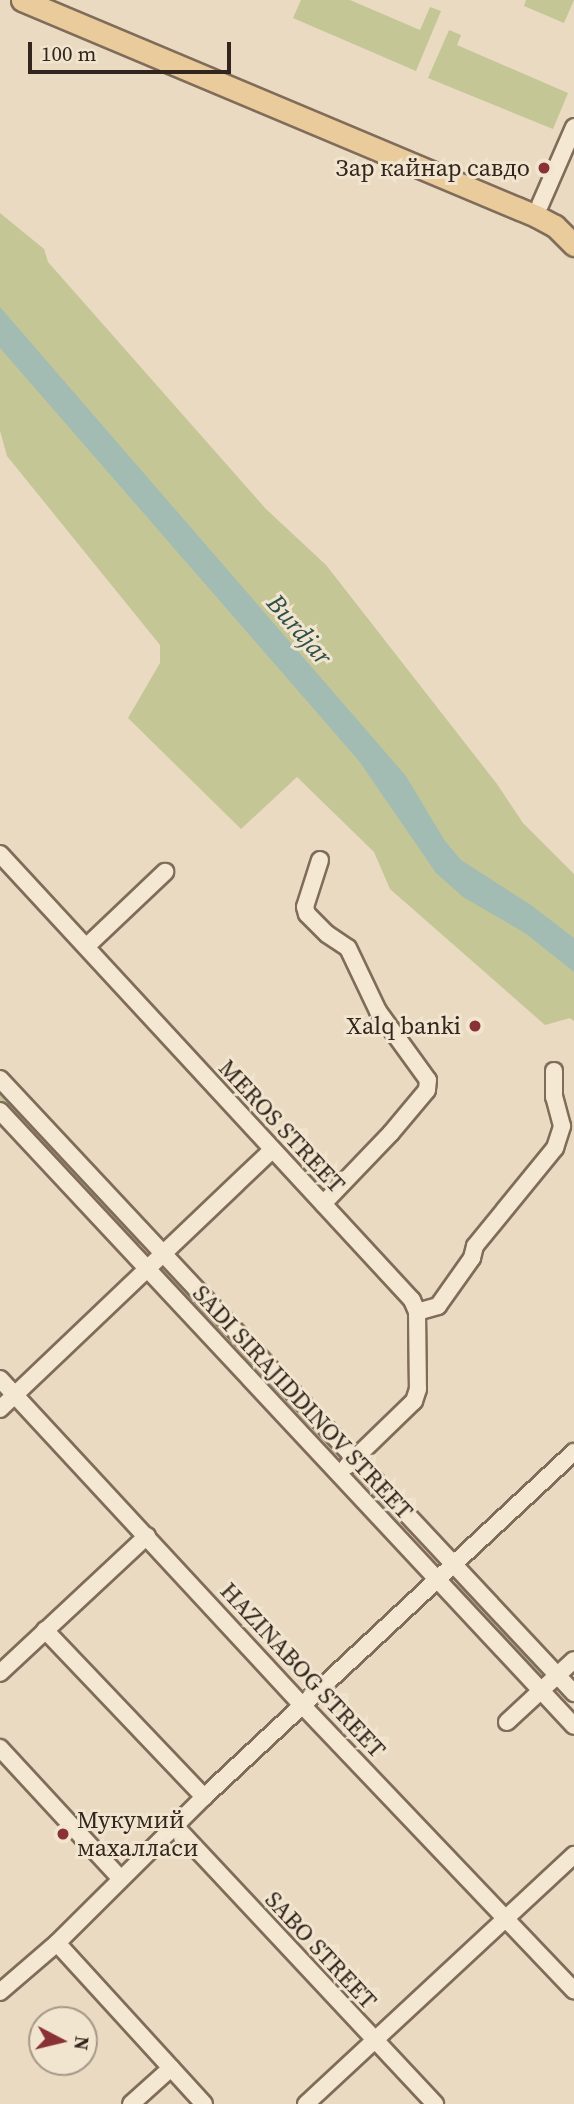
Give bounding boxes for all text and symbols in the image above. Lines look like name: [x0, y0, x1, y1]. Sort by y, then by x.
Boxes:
scale bar: [32, 28, 234, 72]
text: 100 m: [41, 39, 96, 68]
place label: Зар кайнар савдо: [335, 154, 530, 182]
marker: Зар кайнар савдо: [536, 160, 552, 176]
water label: Burdjar: [260, 588, 338, 672]
place label: Xalq banki: [346, 1012, 461, 1040]
marker: Xalq banki: [467, 1018, 483, 1034]
street label: MEROS STREET: [213, 1053, 351, 1199]
street label: SADI SIRAJIDDINOV STREET: [187, 1279, 419, 1525]
street label: HAZINABOG STREET: [214, 1576, 392, 1764]
place label: Мукумий махалласи: [77, 1806, 198, 1862]
marker: Мукумий махалласи: [55, 1826, 71, 1842]
street label: SABO STREET: [259, 1885, 383, 2015]
north arrow: [28, 2006, 98, 2076]
text: N: [68, 2035, 96, 2052]

